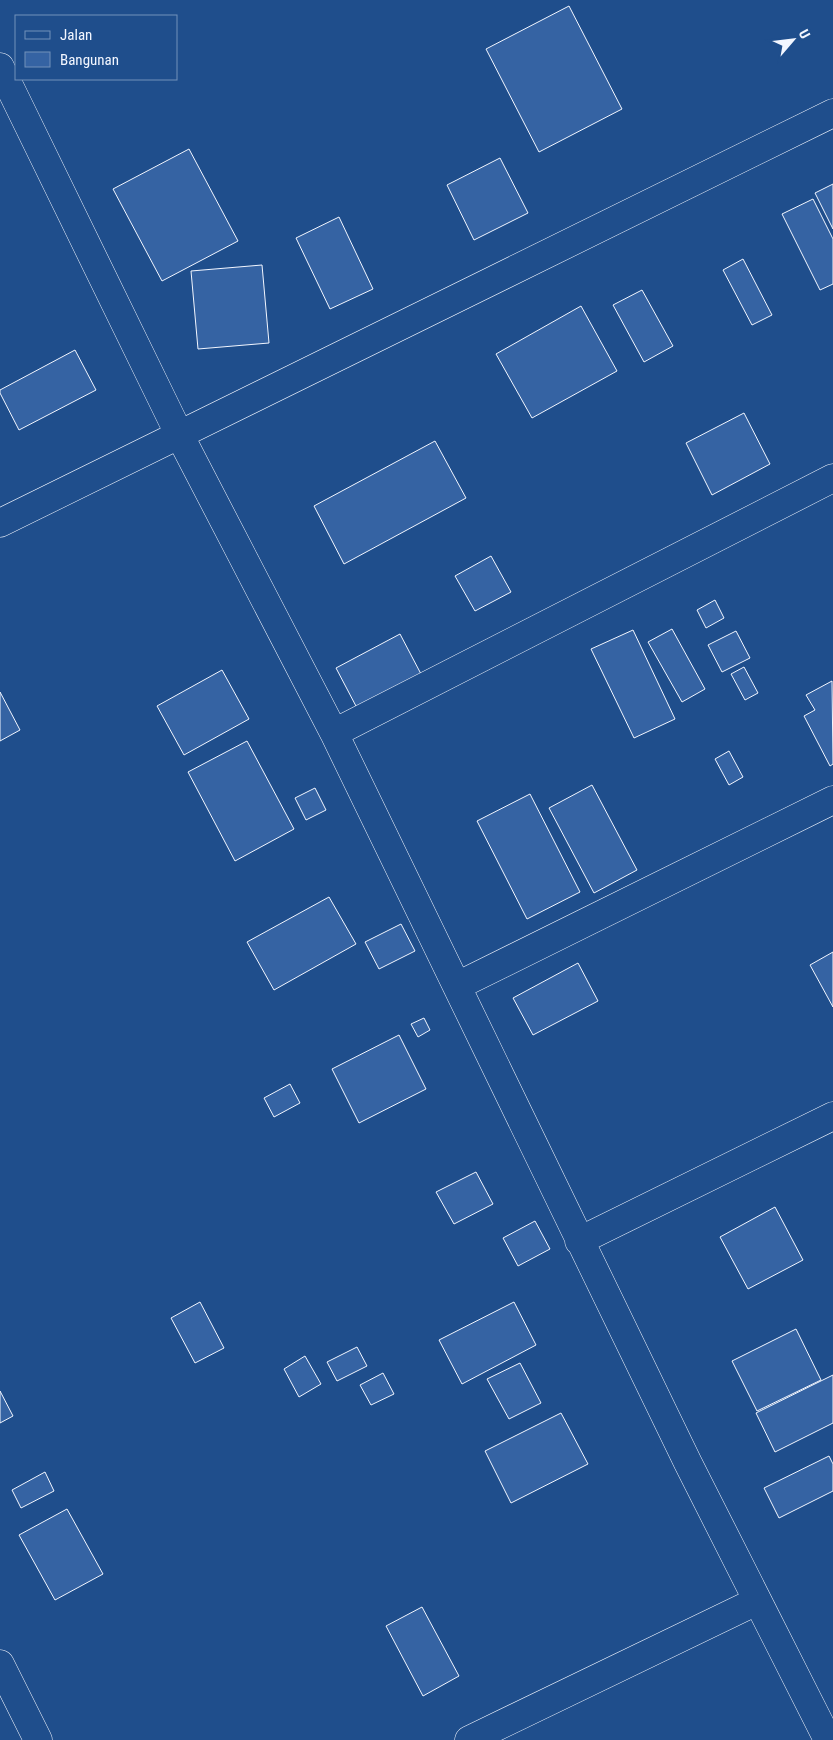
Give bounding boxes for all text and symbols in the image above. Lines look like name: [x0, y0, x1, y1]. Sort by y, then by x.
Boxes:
legend: [15, 15, 178, 80]
north arrow: [768, 15, 818, 65]
text: Jalan: [60, 26, 92, 44]
text: U: [796, 27, 813, 41]
text: Bangunan: [60, 51, 119, 69]

